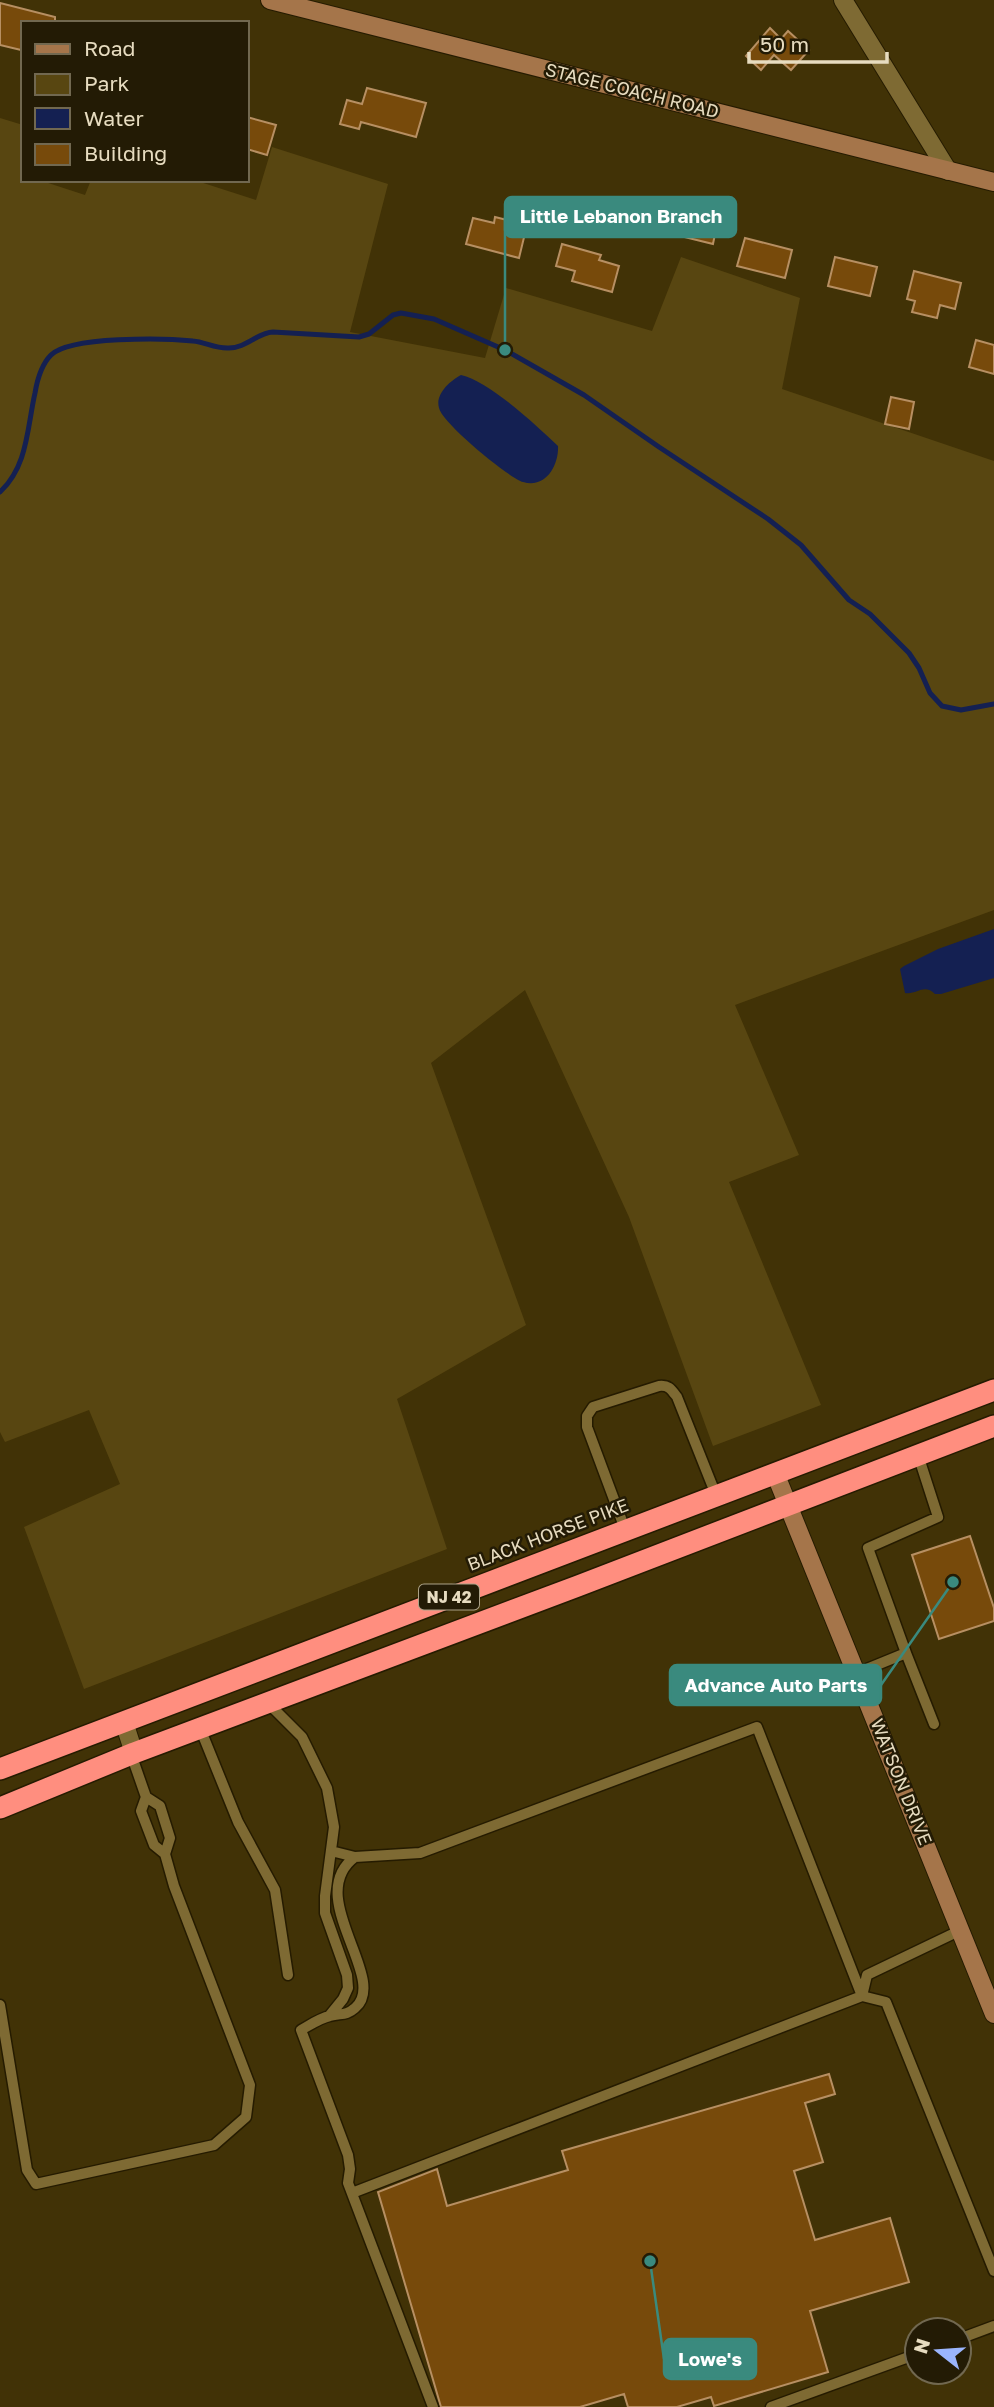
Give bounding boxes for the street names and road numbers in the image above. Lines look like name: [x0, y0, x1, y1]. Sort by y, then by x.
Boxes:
street label: STAGE COACH ROAD: [543, 58, 721, 122]
street label: BLACK HORSE PIKE: [464, 1493, 631, 1575]
road number: NJ 42: [419, 1584, 479, 1610]
street label: WATSON DRIVE: [867, 1715, 937, 1848]

